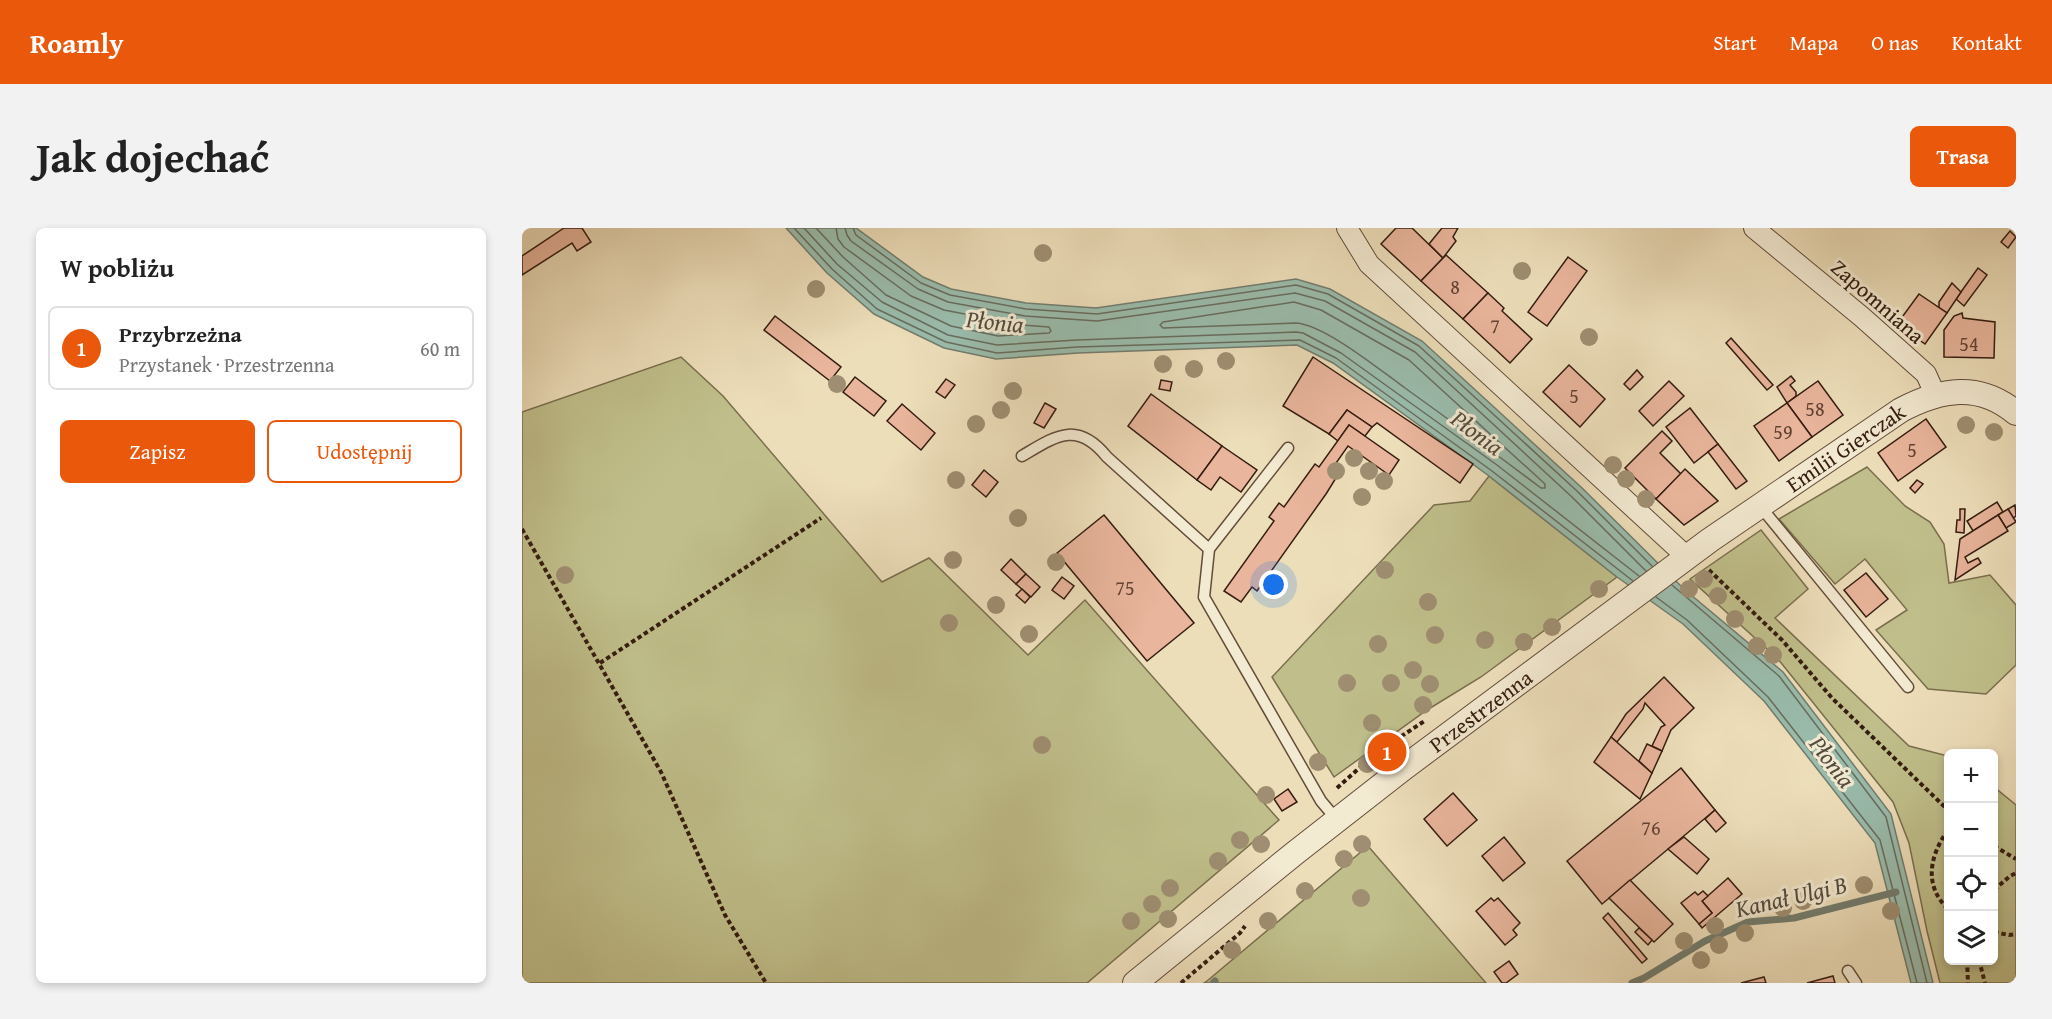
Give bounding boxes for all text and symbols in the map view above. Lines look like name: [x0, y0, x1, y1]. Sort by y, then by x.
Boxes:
text: Roamly: [30, 22, 124, 63]
text: Start: [1713, 27, 1757, 58]
text: Mapa: [1790, 27, 1838, 58]
text: O nas: [1871, 27, 1919, 58]
text: Kontakt: [1952, 27, 2022, 58]
text: Jak dojechać: [36, 126, 269, 187]
button: Trasa: [1910, 126, 2016, 187]
text: W pobliżu: [60, 248, 174, 287]
street label: Zapomniana: [1824, 251, 1932, 351]
house number: 8: [1450, 272, 1460, 301]
water label: Płonia: [964, 301, 1026, 342]
house number: 7: [1490, 311, 1500, 340]
text: Przybrzeżna: [119, 318, 242, 350]
house number: 54: [1959, 329, 1979, 358]
text: 1: [76, 334, 87, 363]
text: 60 m: [420, 334, 460, 363]
text: Przystanek · Przestrzenna: [119, 350, 334, 379]
house number: 5: [1569, 381, 1579, 410]
house number: 58: [1805, 394, 1825, 423]
street label: Emilii Gierczak: [1780, 395, 1912, 500]
water label: Płonia: [1443, 401, 1511, 464]
house number: 59: [1773, 417, 1793, 446]
button: Zapisz: [60, 420, 255, 483]
button: Udostępnij: [267, 420, 462, 483]
house number: 5: [1907, 435, 1917, 464]
your location: [1259, 570, 1288, 599]
house number: 75: [1115, 573, 1135, 602]
street label: Przestrzenna: [1422, 661, 1539, 760]
water label: Płonia: [1800, 727, 1864, 795]
pin: 1: [1368, 730, 1406, 774]
map controls: [1944, 749, 1998, 965]
button: +: [1944, 749, 1998, 803]
button: −: [1944, 803, 1998, 857]
house number: 76: [1641, 813, 1661, 842]
button: locate: [1944, 857, 1998, 911]
water label: Kanał Ulgi B: [1731, 867, 1850, 927]
button: layers: [1944, 911, 1998, 965]

